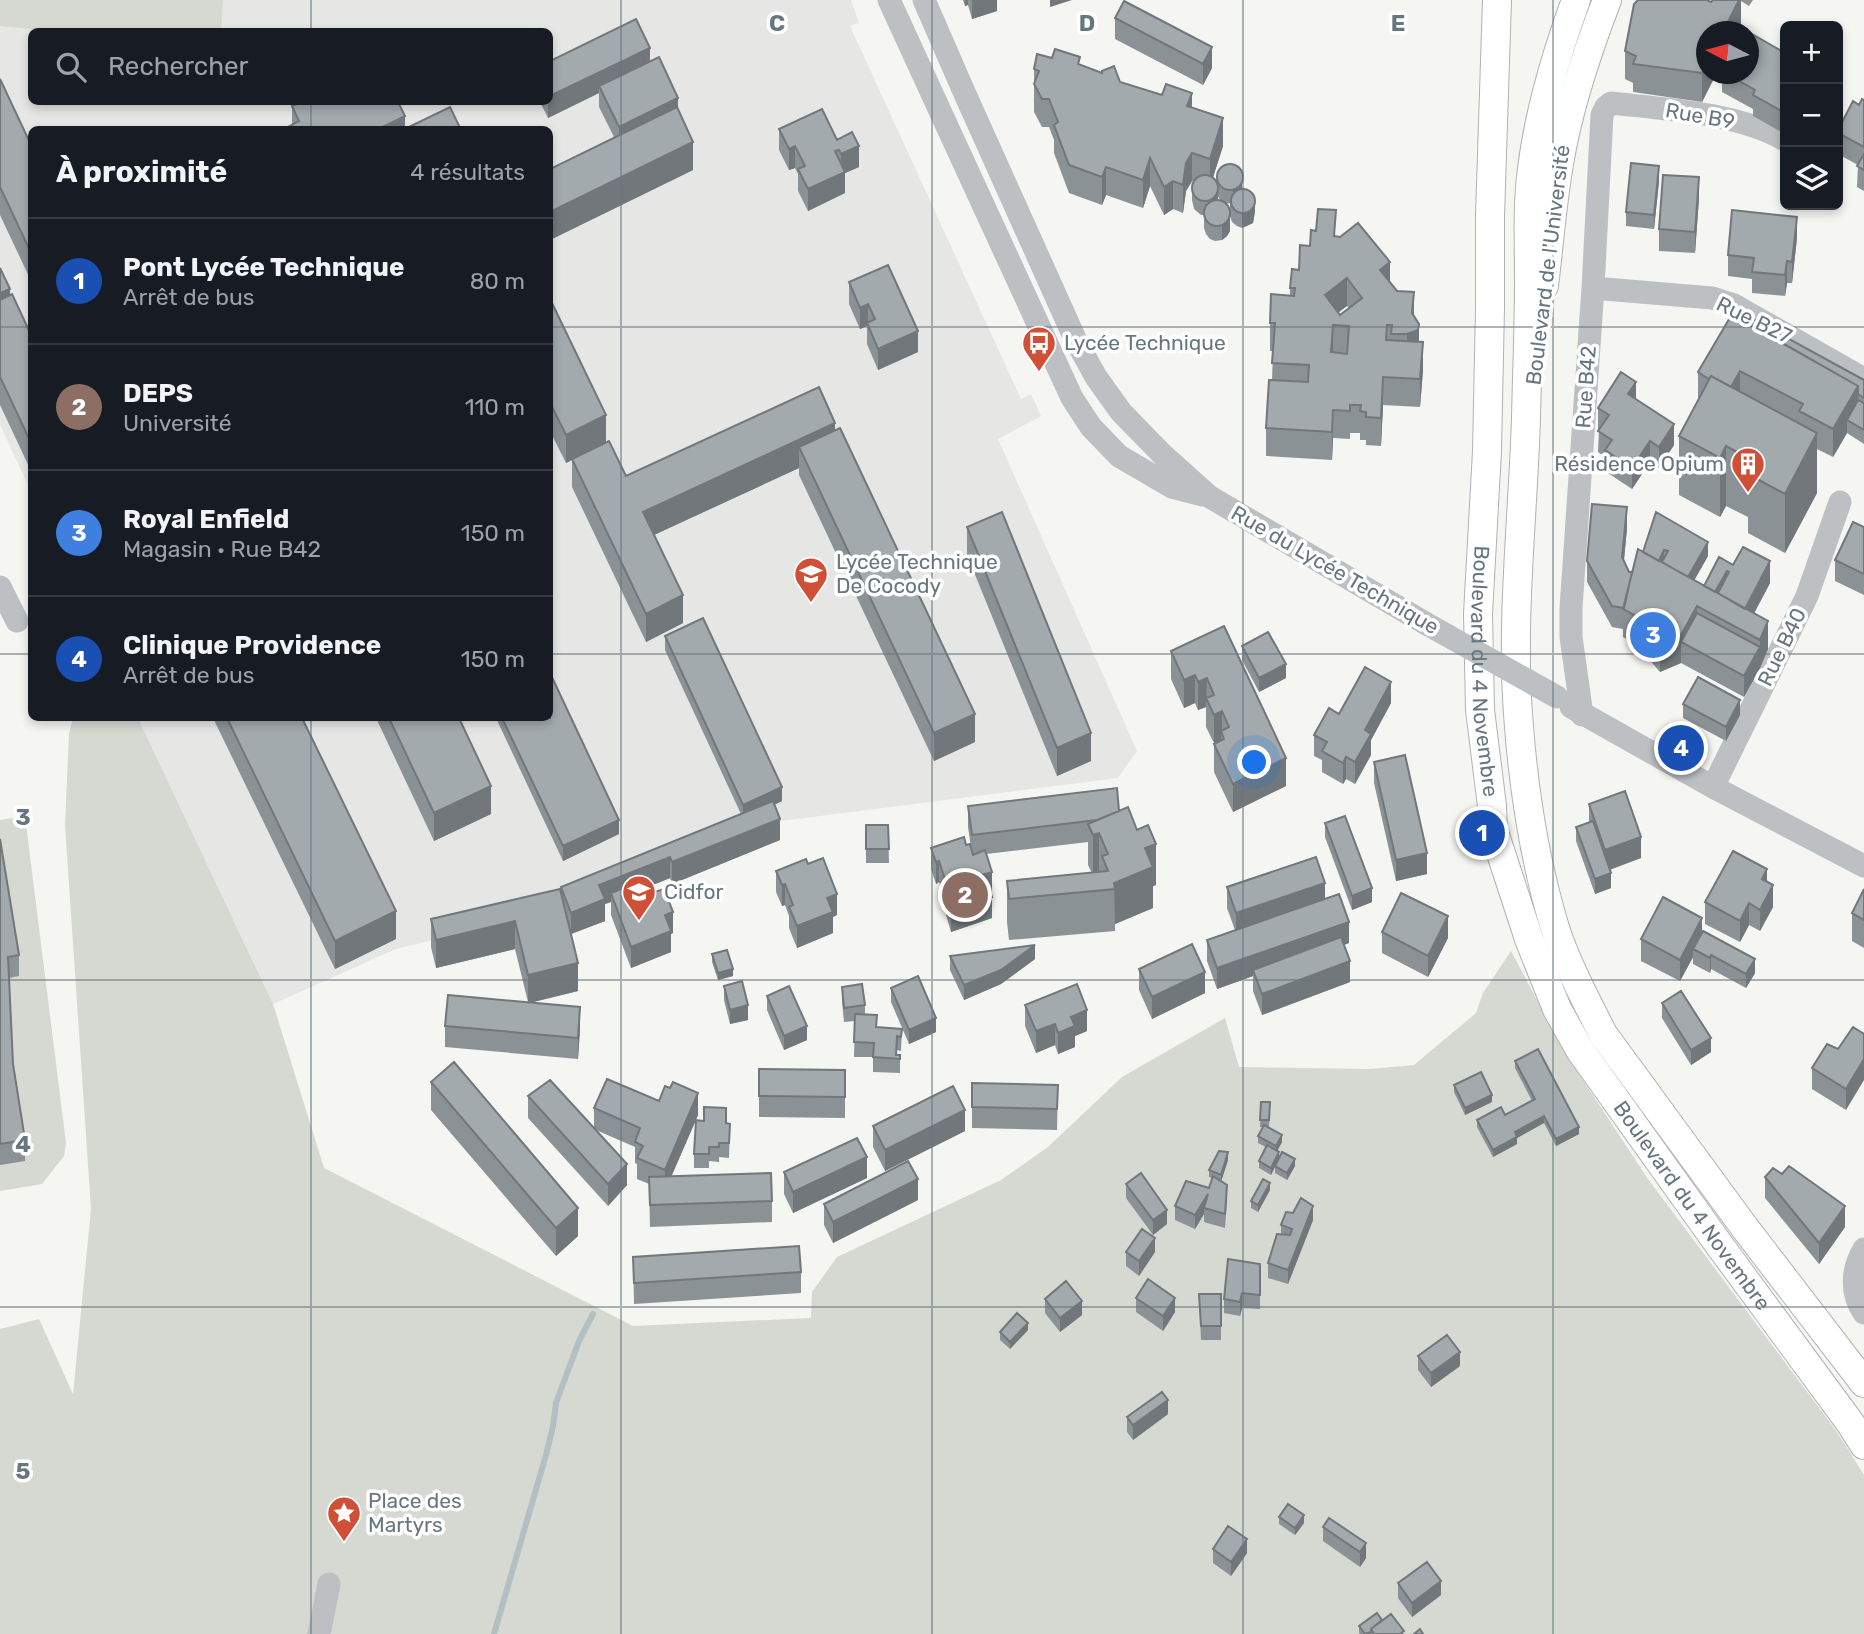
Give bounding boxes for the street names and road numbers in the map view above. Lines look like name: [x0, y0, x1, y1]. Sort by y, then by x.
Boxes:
street label: Rue B9: [1664, 97, 1737, 134]
street label: Boulevard de l'Université: [1520, 143, 1575, 386]
street label: Rue B27: [1713, 291, 1796, 349]
street label: Rue B42: [1570, 345, 1601, 429]
street label: Rue du Lycée Technique: [1227, 500, 1443, 639]
street label: Boulevard du 4 Novembre: [1466, 545, 1504, 798]
street label: Rue B40: [1752, 604, 1811, 690]
street label: Boulevard du 4 Novembre: [1608, 1096, 1776, 1315]

